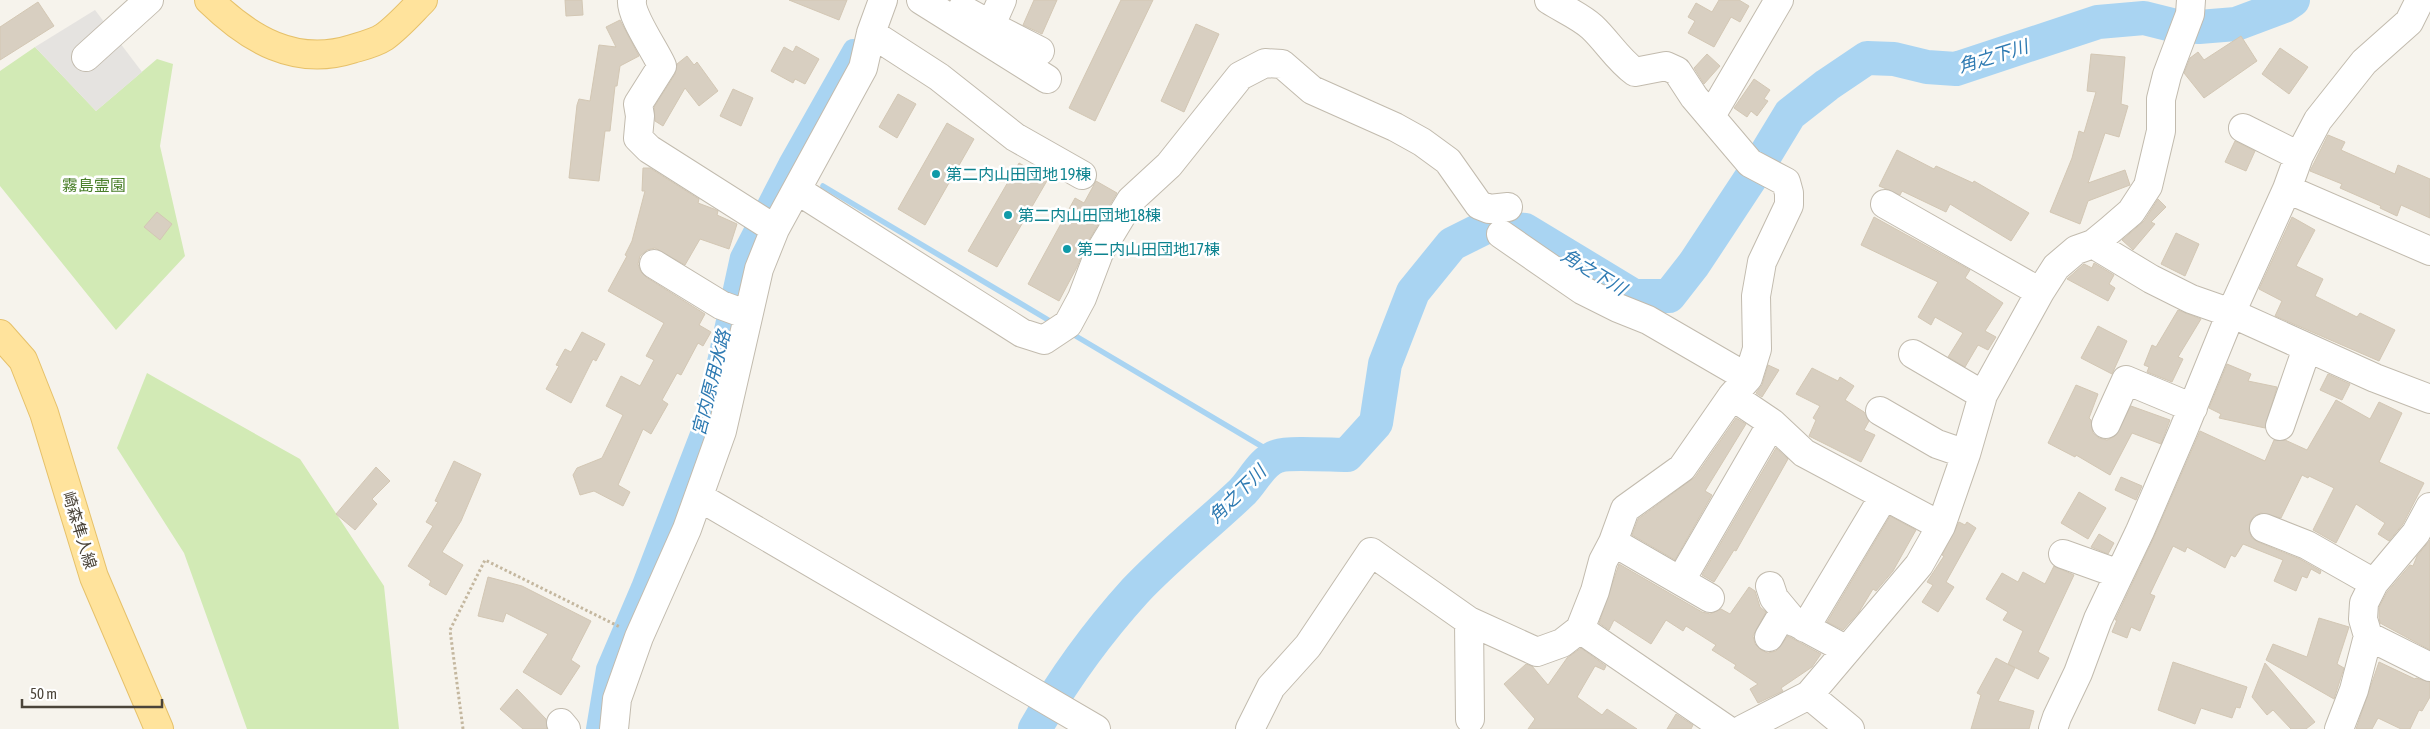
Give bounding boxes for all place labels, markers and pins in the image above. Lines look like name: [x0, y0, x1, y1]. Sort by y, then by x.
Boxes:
place label: 第二内山田団地 19棟: [946, 165, 1091, 183]
marker: 第二内山田団地 19棟: [930, 168, 942, 180]
place label: 第二内山田団地18棟: [1018, 206, 1161, 224]
marker: 第二内山田団地18棟: [1002, 209, 1014, 221]
place label: 第二内山田団地17棟: [1077, 240, 1220, 258]
marker: 第二内山田団地17棟: [1061, 243, 1073, 255]

